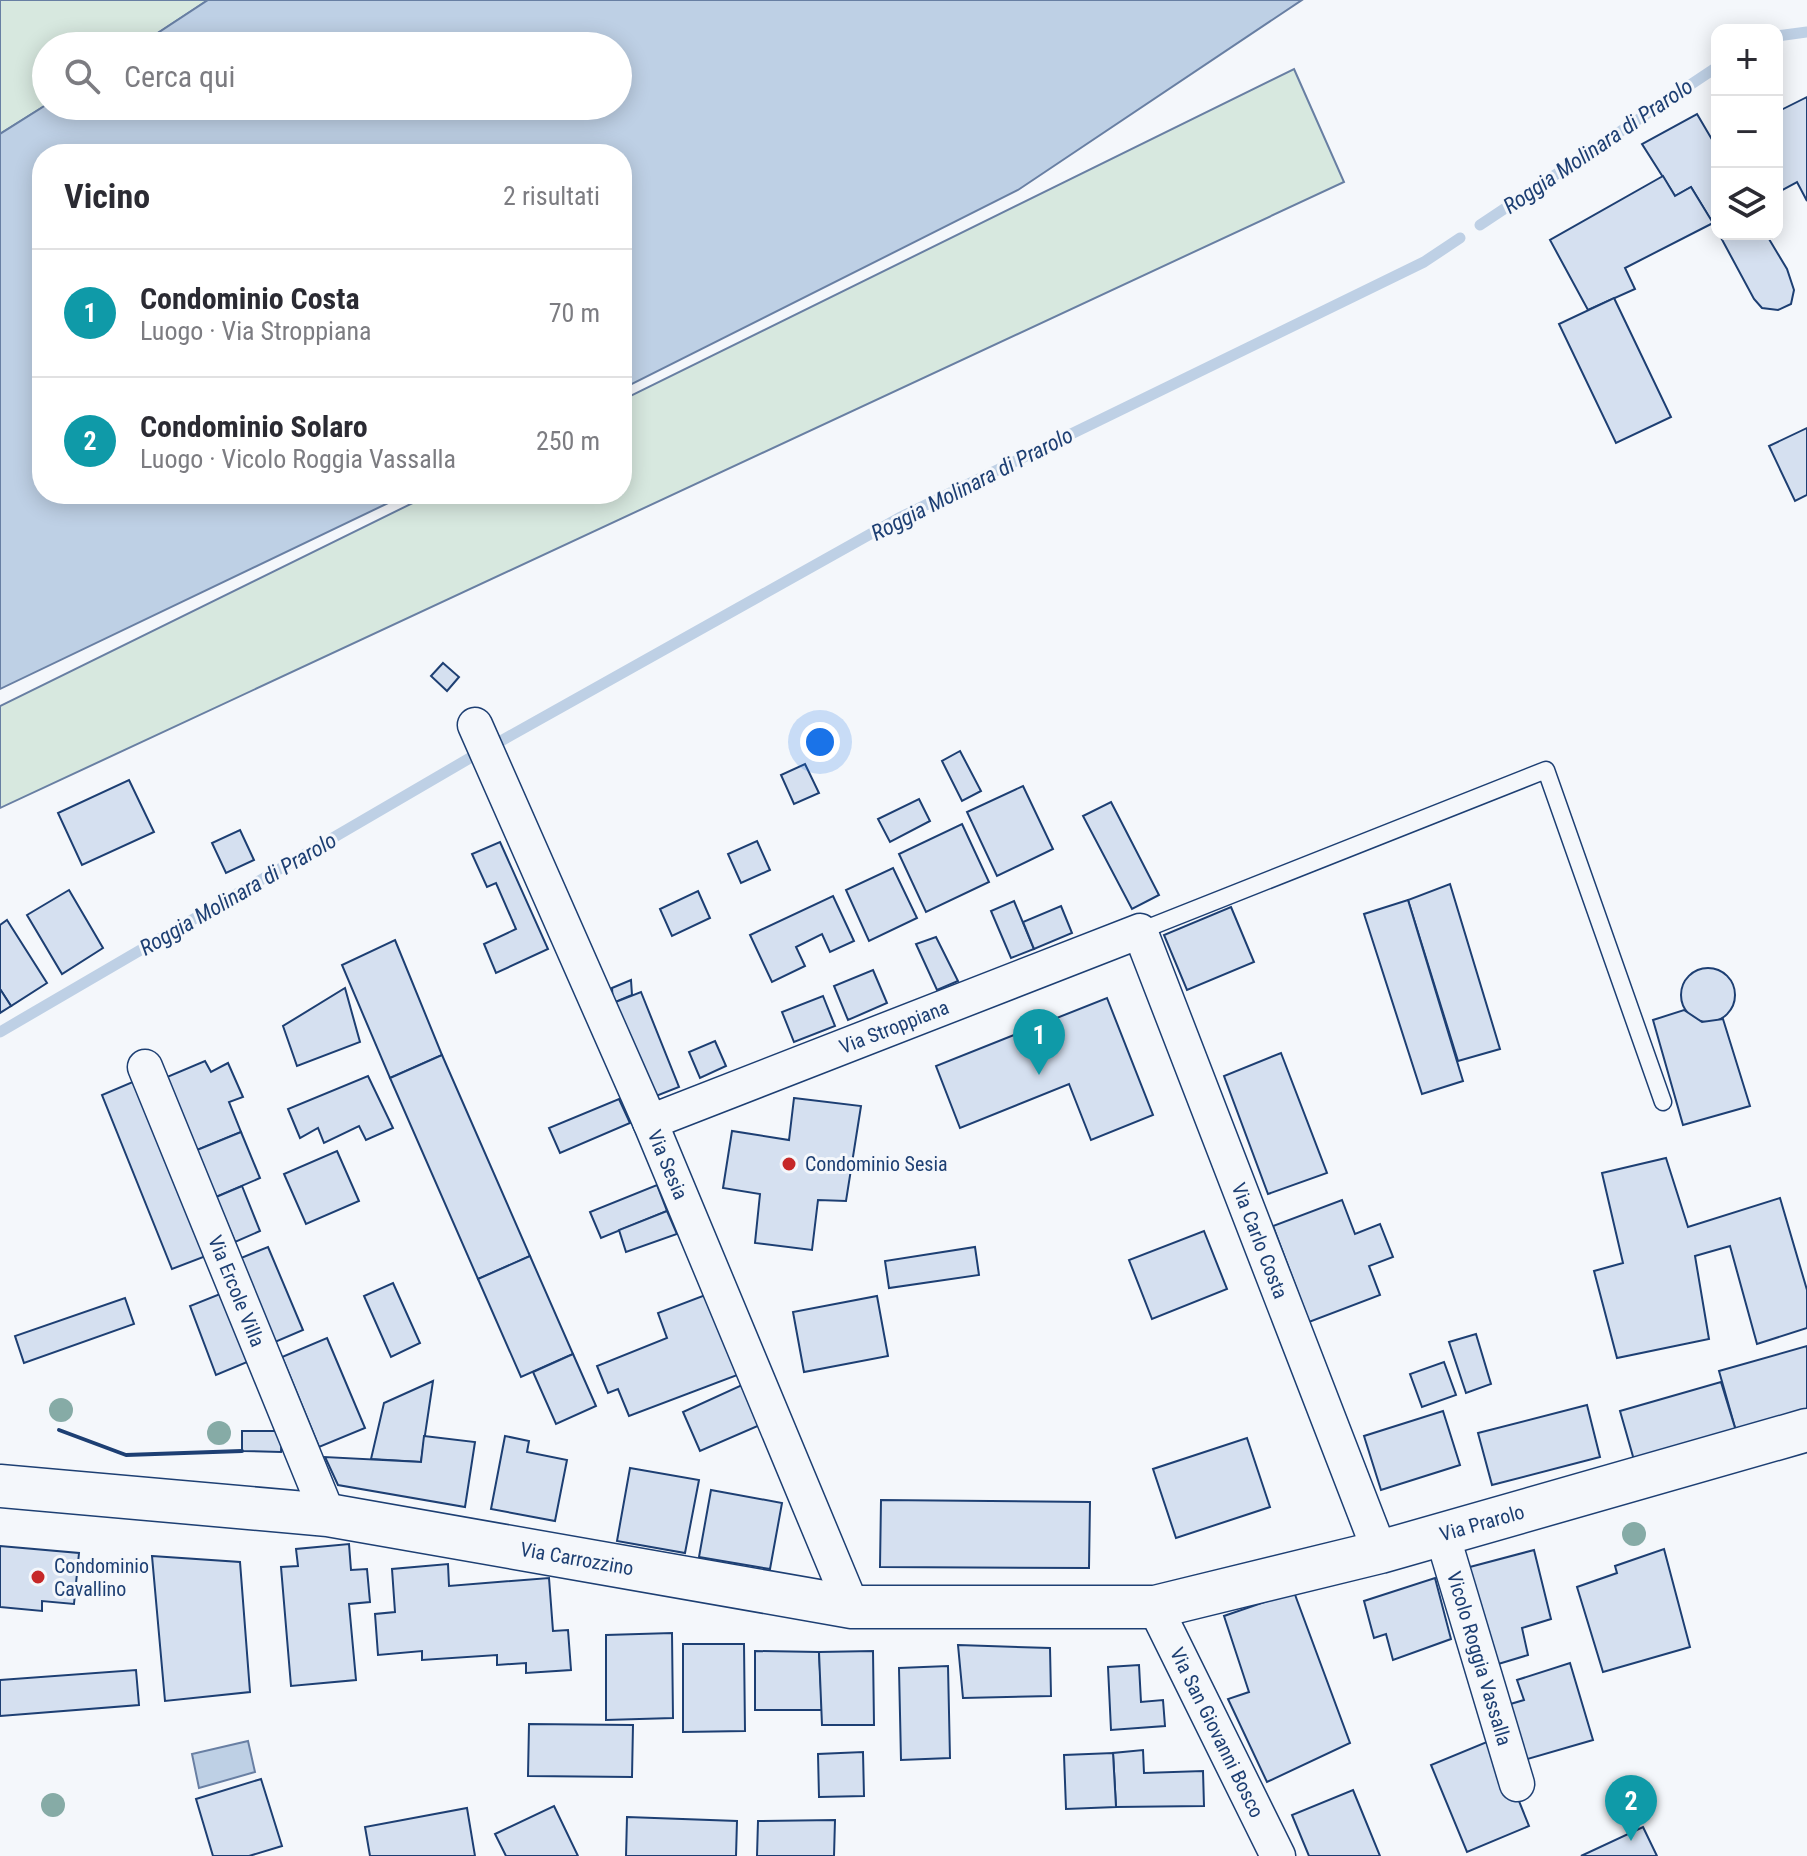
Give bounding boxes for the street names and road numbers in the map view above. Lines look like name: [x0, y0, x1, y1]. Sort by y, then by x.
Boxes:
street label: Via Stroppiana: [836, 995, 952, 1059]
street label: Via Sesia: [643, 1126, 693, 1203]
street label: Via Carlo Costa: [1226, 1179, 1293, 1302]
street label: Via Ercole Villa: [203, 1232, 270, 1350]
street label: Via Prarolo: [1437, 1499, 1527, 1546]
street label: Via Carrozzino: [518, 1537, 635, 1580]
street label: Vicolo Roggia Vassalla: [1442, 1569, 1517, 1748]
street label: Via San Giovanni Bosco: [1165, 1644, 1269, 1821]

